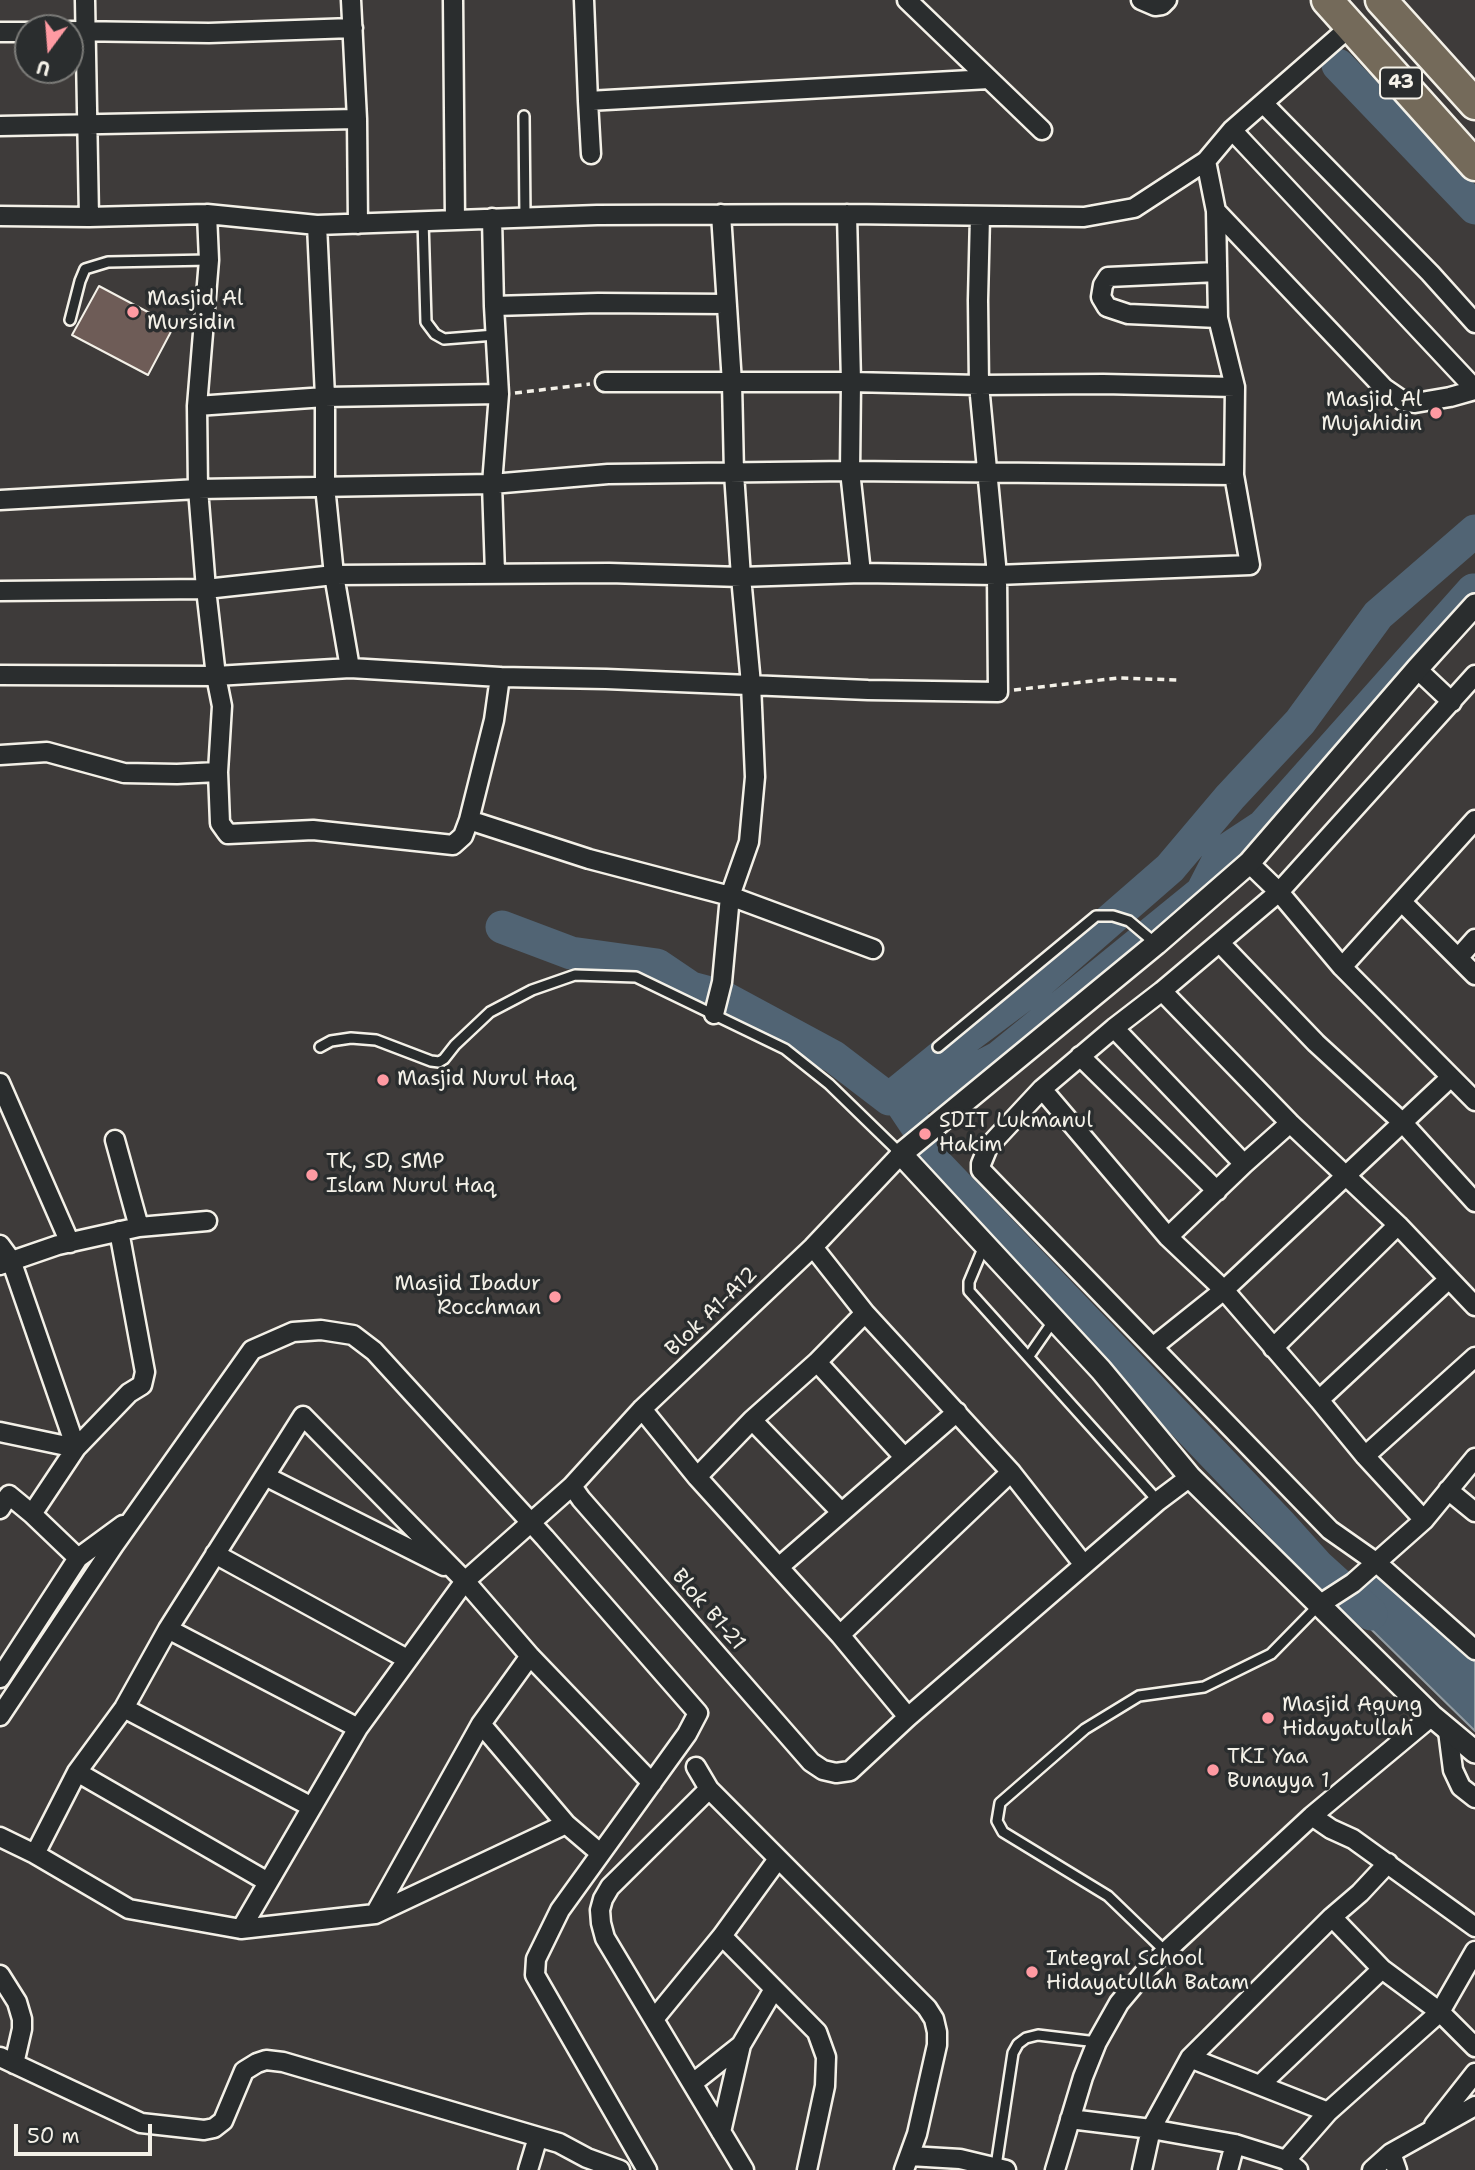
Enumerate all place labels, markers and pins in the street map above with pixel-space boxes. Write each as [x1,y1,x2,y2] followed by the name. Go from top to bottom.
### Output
[147,287,243,337] place label: Masjid Al Mursidin
[125,304,141,320] marker: Masjid Al Mursidin
[1321,388,1422,438] place label: Masjid Al Mujahidin
[1428,405,1444,421] marker: Masjid Al Mujahidin
[397,1067,575,1093] place label: Masjid Nurul Haq
[375,1072,391,1088] marker: Masjid Nurul Haq
[939,1109,1093,1159] place label: SDIT Lukmanul Hakim
[917,1126,933,1142] marker: SDIT Lukmanul Hakim
[326,1150,495,1200] place label: TK, SD, SMP Islam Nurul Haq
[304,1167,320,1183] marker: TK, SD, SMP Islam Nurul Haq
[395,1272,541,1322] place label: Masjid Ibadur Rocchman
[547,1289,563,1305] marker: Masjid Ibadur Rocchman
[1282,1693,1422,1743] place label: Masjid Agung Hidayatullah
[1260,1710,1276,1726] marker: Masjid Agung Hidayatullah
[1227,1745,1330,1795] place label: TKI Yaa Bunayya 1
[1205,1762,1221,1778] marker: TKI Yaa Bunayya 1
[1046,1947,1249,1997] place label: Integral School Hidayatullah Batam
[1024,1964,1040,1980] marker: Integral School Hidayatullah Batam

